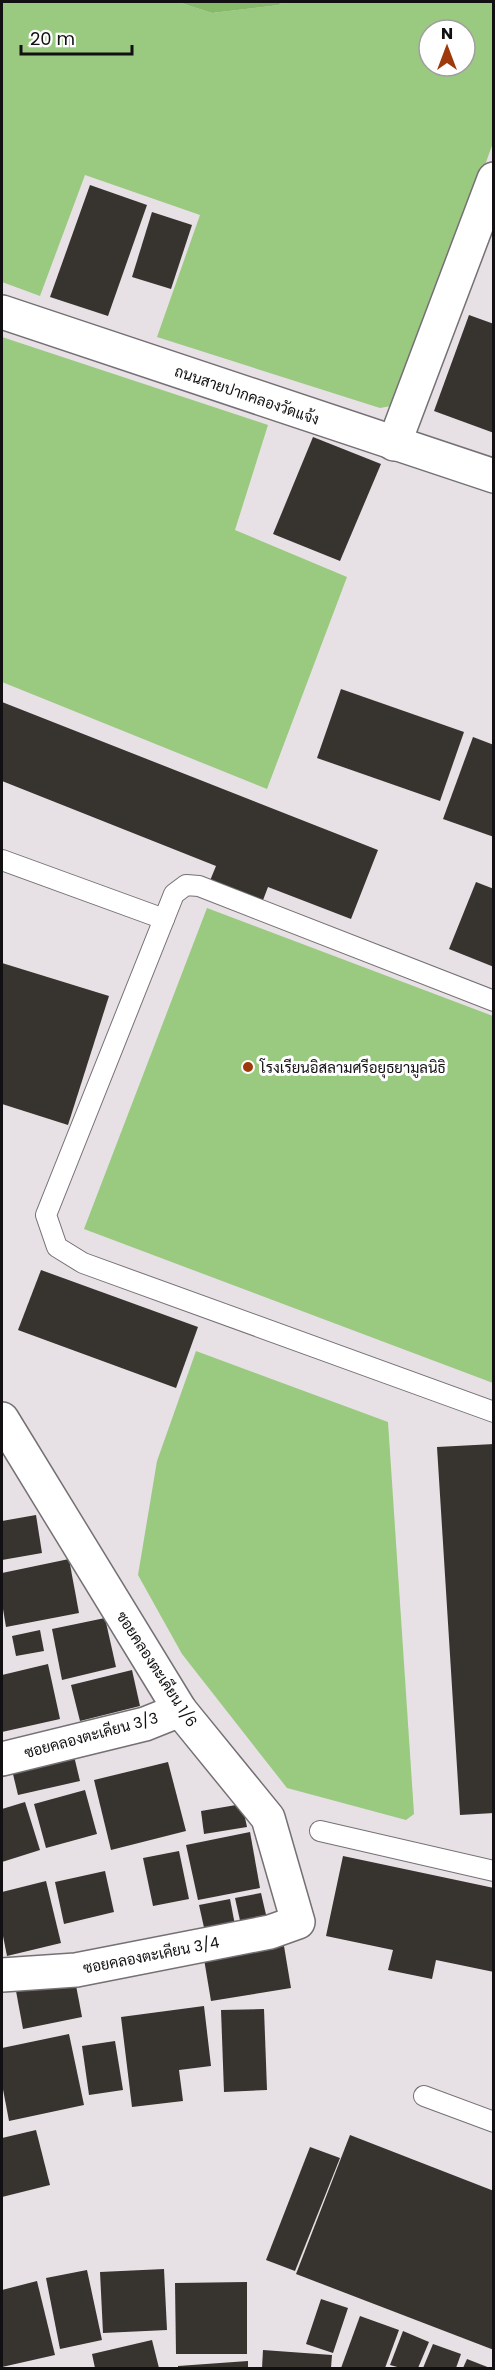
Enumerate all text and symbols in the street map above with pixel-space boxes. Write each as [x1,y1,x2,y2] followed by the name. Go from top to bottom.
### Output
[21,18,132,56] scale bar
[417,18,477,78] north arrow
[441,22,453,45] text: N
[30,26,75,51] text: 20 m
[172,360,322,430] street label: ถนนสายปากคลองวัดแจ้ง
[259,1057,446,1079] place label: โรงเรียนอิสลามศรีอยุธยามูลนิธิ
[241,1060,255,1074] marker: โรงเรียนอิสลามศรีอยุธยามูลนิธิ
[112,1607,202,1731] street label: ซอยคลองตะเคียน 1/6
[22,1707,160,1763] street label: ซอยคลองตะเคียน 3/3
[81,1931,221,1979] street label: ซอยคลองตะเคียน 3/4

